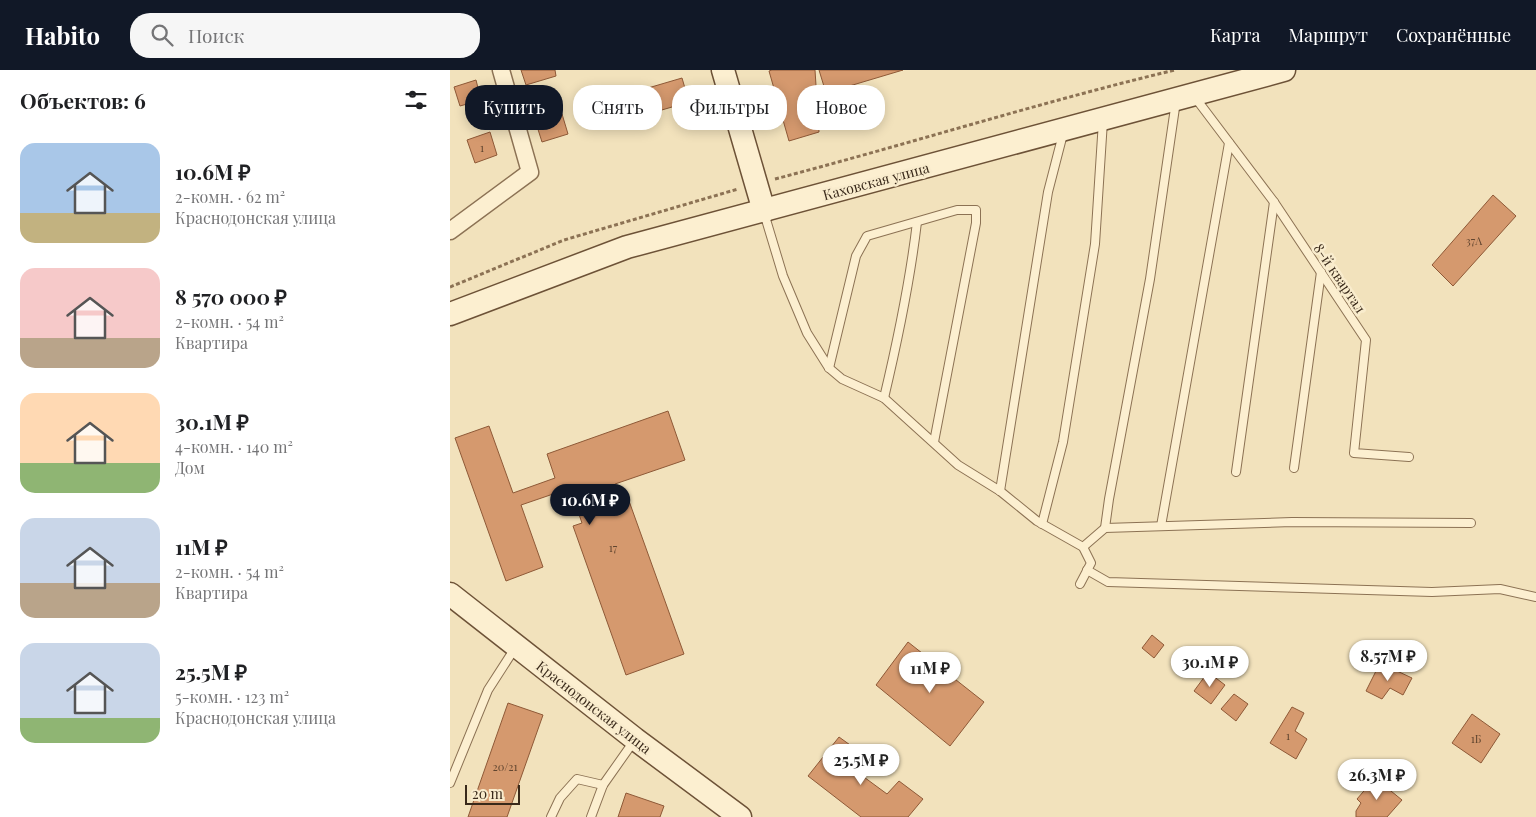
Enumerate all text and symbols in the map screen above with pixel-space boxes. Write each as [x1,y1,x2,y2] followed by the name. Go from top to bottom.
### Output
[130,13,480,58] search box
[25,19,100,51] text: Habito
[148,21,176,49] icon: search
[188,22,244,48] text: Поиск
[1210,23,1260,47] text: Карта
[1288,23,1368,47] text: Маршрут
[1396,23,1511,47] text: Сохранённые
[465,85,563,130] chip: Купить
[573,85,662,130] chip: Снять
[672,85,787,130] chip: Фильтры
[797,85,885,130] chip: Новое
[20,86,146,114] text: Объектов: 6
[402,86,430,114] icon: filters
[480,140,484,155] house number: 1
[175,157,251,185] text: 10.6M ₽
[821,158,931,204] street label: Каховская улица
[60,163,120,223] icon: home
[175,186,285,207] text: 2-комн. · 62 m²
[175,207,336,228] text: Краснодонская улица
[1466,233,1482,248] house number: 37А
[1310,240,1370,317] street label: 8-й квартал
[175,282,287,310] text: 8 570 000 ₽
[60,288,120,348] icon: home
[175,311,284,332] text: 2-комн. · 54 m²
[175,332,248,353] text: Квартира
[175,407,249,435] text: 30.1M ₽
[60,413,120,473] icon: home
[175,436,293,457] text: 4-комн. · 140 m²
[175,457,205,478] text: Дом
[544,484,636,526] pin: 10.6M ₽
[561,489,619,510] text: 10.6M ₽
[175,532,228,560] text: 11M ₽
[60,538,120,598] icon: home
[609,540,618,555] house number: 17
[175,561,284,582] text: 2-комн. · 54 m²
[175,582,248,603] text: Квартира
[1342,640,1434,682] pin: 8.57M ₽
[1360,645,1416,666] text: 8.57M ₽
[1164,646,1256,688] pin: 30.1M ₽
[1182,651,1238,672] text: 30.1M ₽
[895,652,965,694] pin: 11M ₽
[533,656,655,758] street label: Краснодонская улица
[175,657,247,685] text: 25.5M ₽
[910,657,950,678] text: 11M ₽
[60,663,120,723] icon: home
[175,686,289,707] text: 5-комн. · 123 m²
[175,707,336,728] text: Краснодонская улица
[1286,728,1290,743] house number: 1
[1471,731,1482,746] house number: 1Б
[815,744,907,786] pin: 25.5M ₽
[833,749,889,770] text: 25.5M ₽
[1331,758,1423,801] pin: 26.3M ₽
[492,759,518,774] house number: 20/21
[1349,764,1405,785] text: 26.3M ₽
[465,782,520,805] scale bar
[472,784,503,803] text: 20 m

